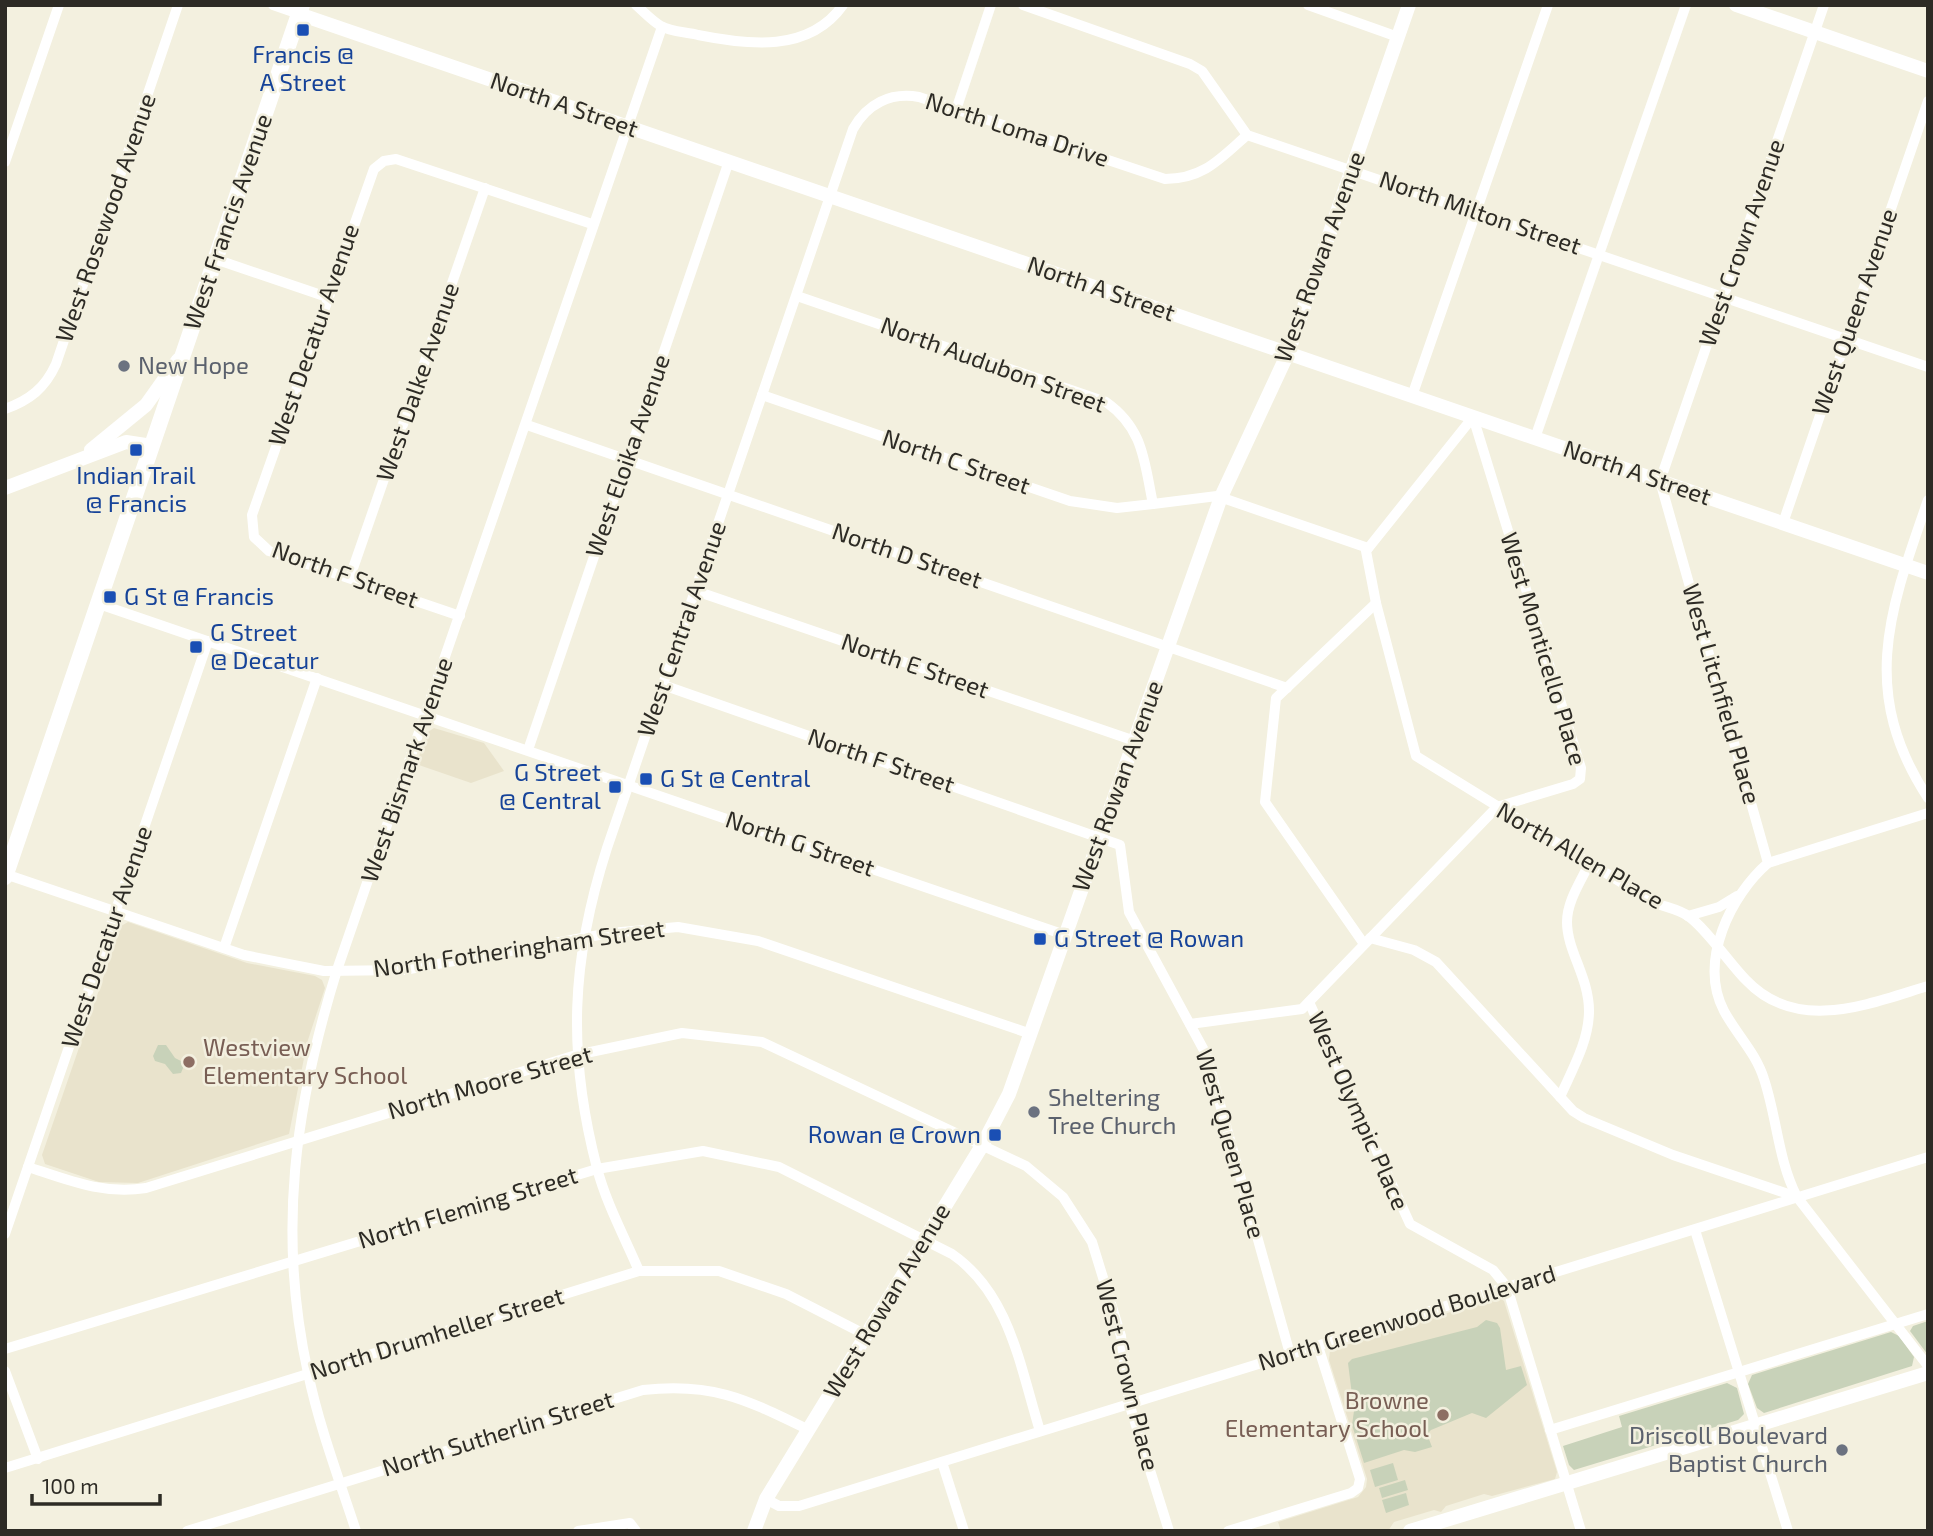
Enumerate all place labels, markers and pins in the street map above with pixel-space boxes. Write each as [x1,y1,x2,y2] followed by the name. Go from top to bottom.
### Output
[295,22,311,38] marker: Francis @ A Street
[252,39,354,96] place label: Francis @ A Street
[138,350,249,379] place label: New Hope
[116,358,132,374] marker: New Hope
[128,442,144,458] marker: Indian Trail @ Francis
[76,460,196,517] place label: Indian Trail @ Francis
[124,581,274,610] place label: G St @ Francis
[102,589,118,605] marker: G St @ Francis
[210,617,319,674] place label: G Street @ Decatur
[188,639,204,655] marker: G Street @ Decatur
[499,757,601,814] place label: G Street @ Central
[660,763,810,792] place label: G St @ Central
[638,771,654,787] marker: G St @ Central
[607,779,623,795] marker: G Street @ Central
[1054,923,1244,952] place label: G Street @ Rowan
[1032,931,1048,947] marker: G Street @ Rowan
[203,1032,407,1089] place label: Westview Elementary School
[181,1054,197,1070] marker: Westview Elementary School
[1048,1082,1176,1139] place label: Sheltering Tree Church
[1026,1104,1042,1120] marker: Sheltering Tree Church
[808,1119,981,1148] place label: Rowan @ Crown
[987,1127,1003,1143] marker: Rowan @ Crown
[1225,1385,1429,1442] place label: Browne Elementary School
[1435,1407,1451,1423] marker: Browne Elementary School
[1629,1420,1828,1477] place label: Driscoll Boulevard Baptist Church
[1834,1442,1850,1458] marker: Driscoll Boulevard Baptist Church

